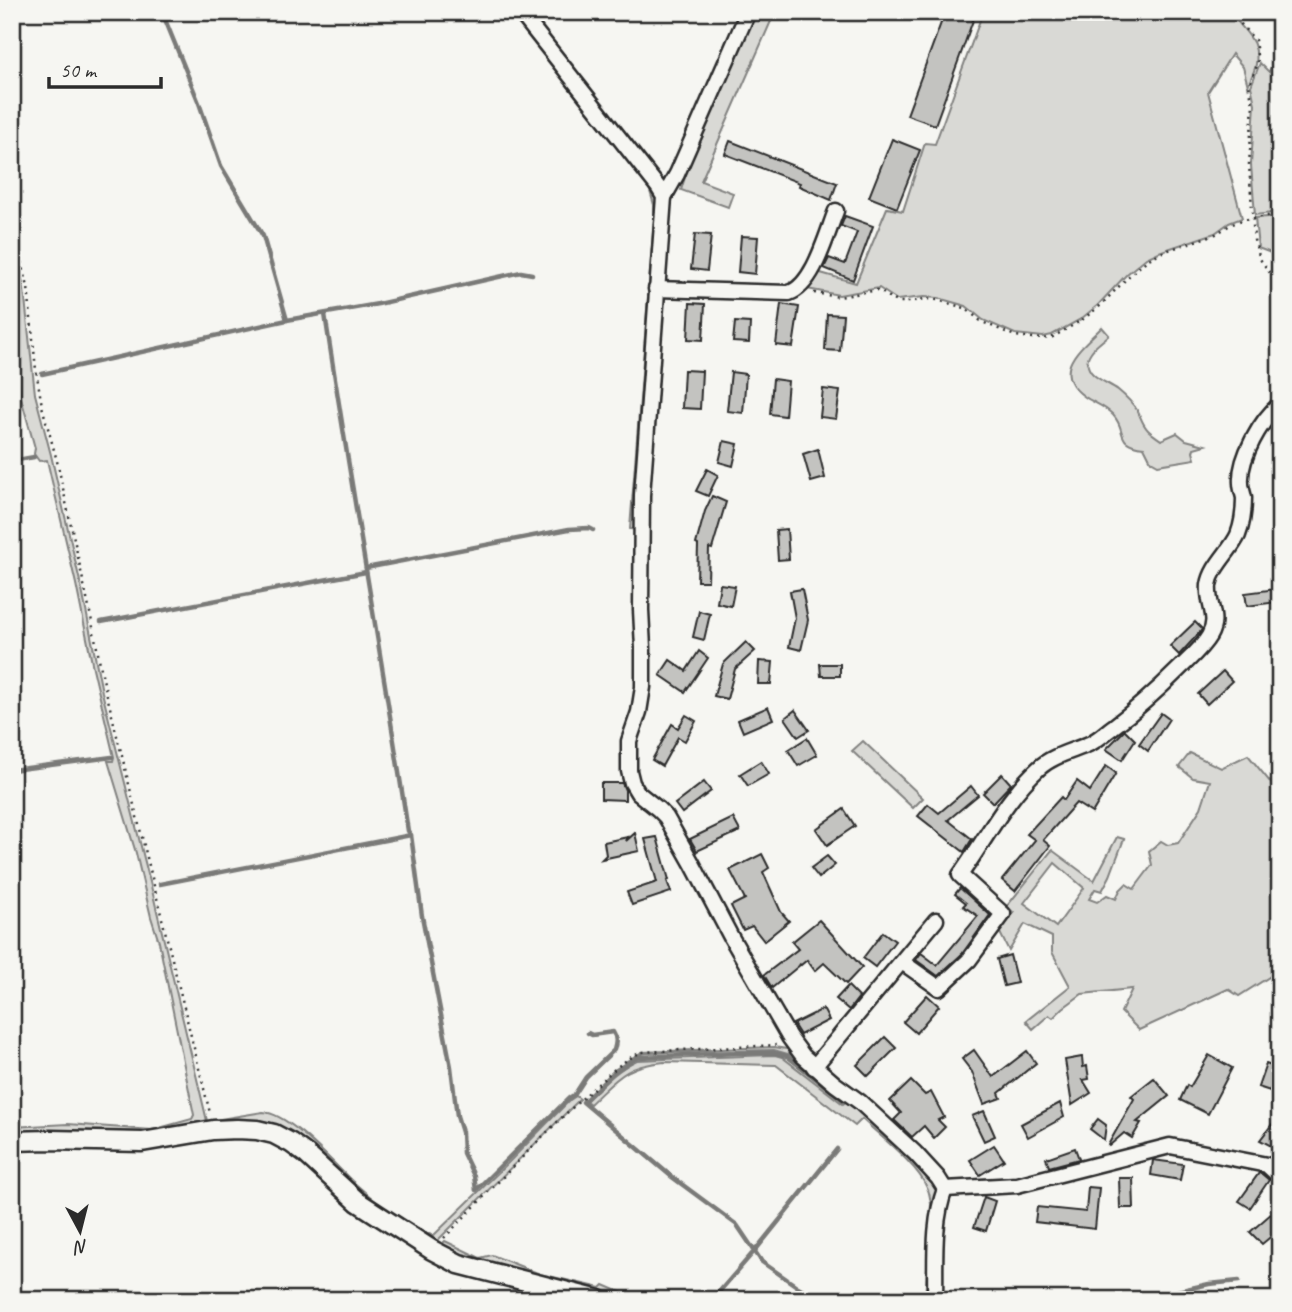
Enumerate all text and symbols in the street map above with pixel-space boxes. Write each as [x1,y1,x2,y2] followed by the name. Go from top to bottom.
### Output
[49,46,161,90] scale bar
[60,57,98,83] text: 50 m
[46,1196,116,1266] north arrow
[71,1234,89,1260] text: N

